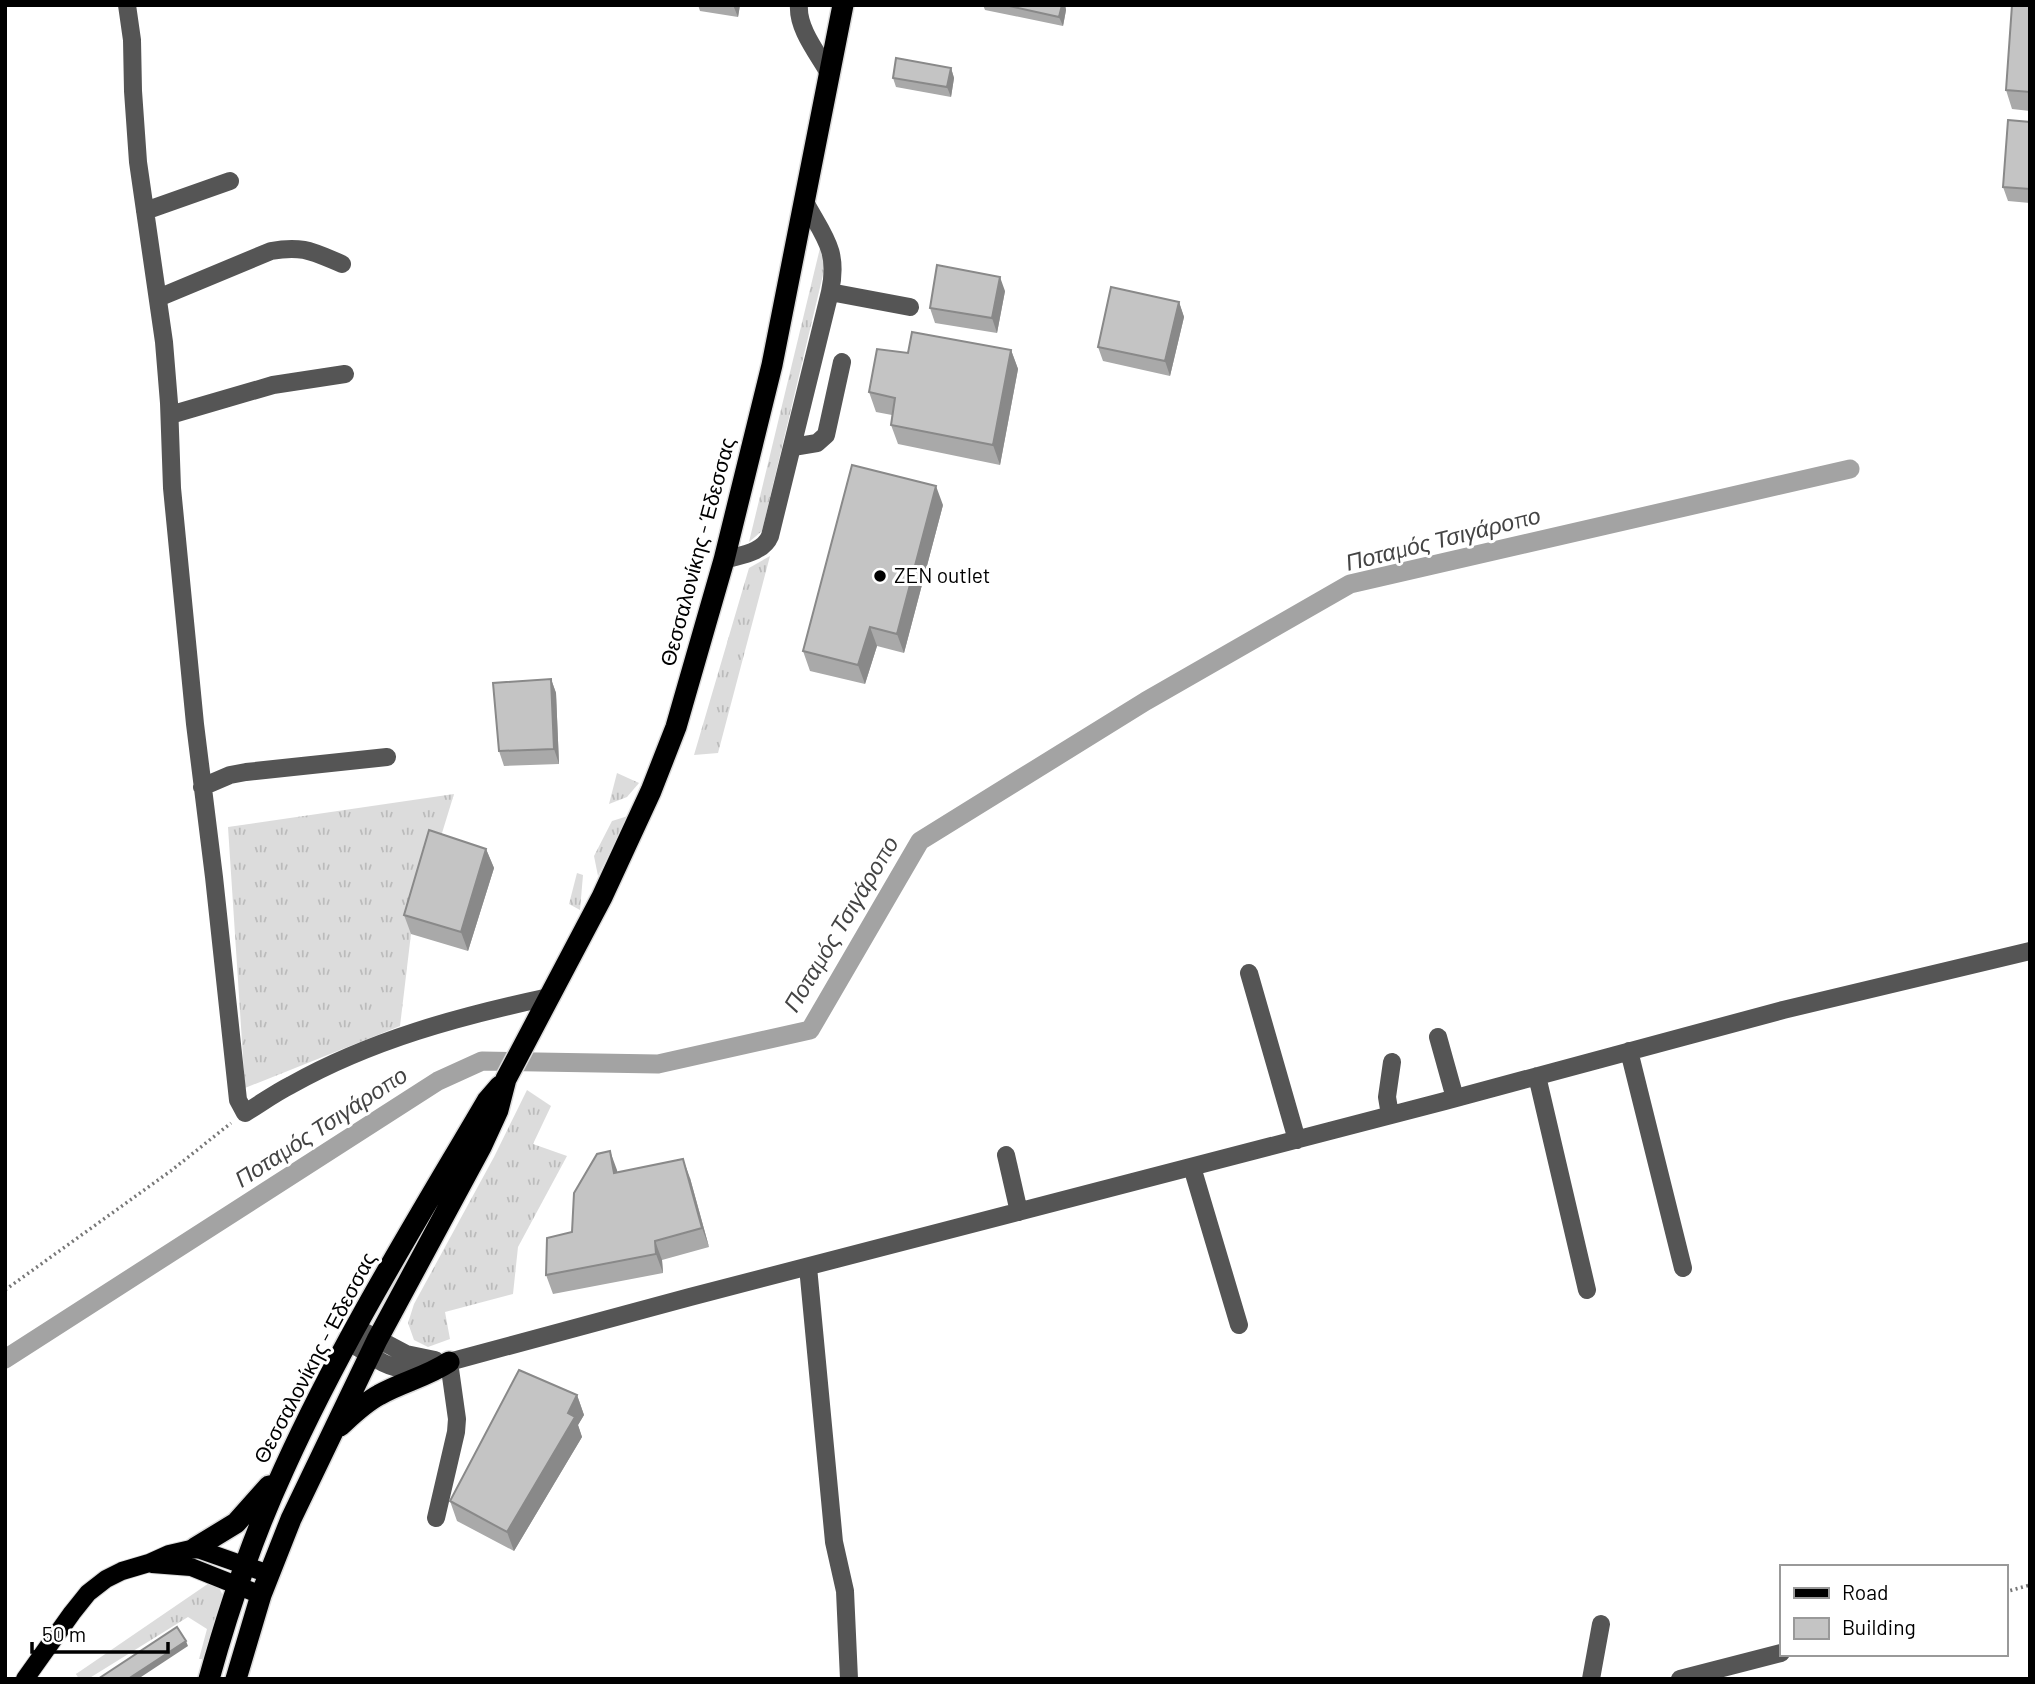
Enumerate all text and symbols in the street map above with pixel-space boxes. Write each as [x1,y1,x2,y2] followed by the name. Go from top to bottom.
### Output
[654,435,739,669] street label: Θεσσαλονίκης - Έδεσσας
[1342,500,1543,576] water label: Ποταμός Τσιγάροπο
[894,562,991,587] place label: ZEN outlet
[872,568,888,584] marker: ZEN outlet
[777,830,904,1016] water label: Ποταμός Τσιγάροπο
[229,1060,412,1192] water label: Ποταμός Τσιγάροπο
[247,1247,380,1467] street label: Θεσσαλονίκης - Έδεσσας
[1780,1565,2007,1656] legend
[1842,1579,1888,1604] text: Road
[32,1610,168,1654] scale bar
[1842,1614,1916,1639] text: Building
[42,1621,86,1646] text: 50 m

